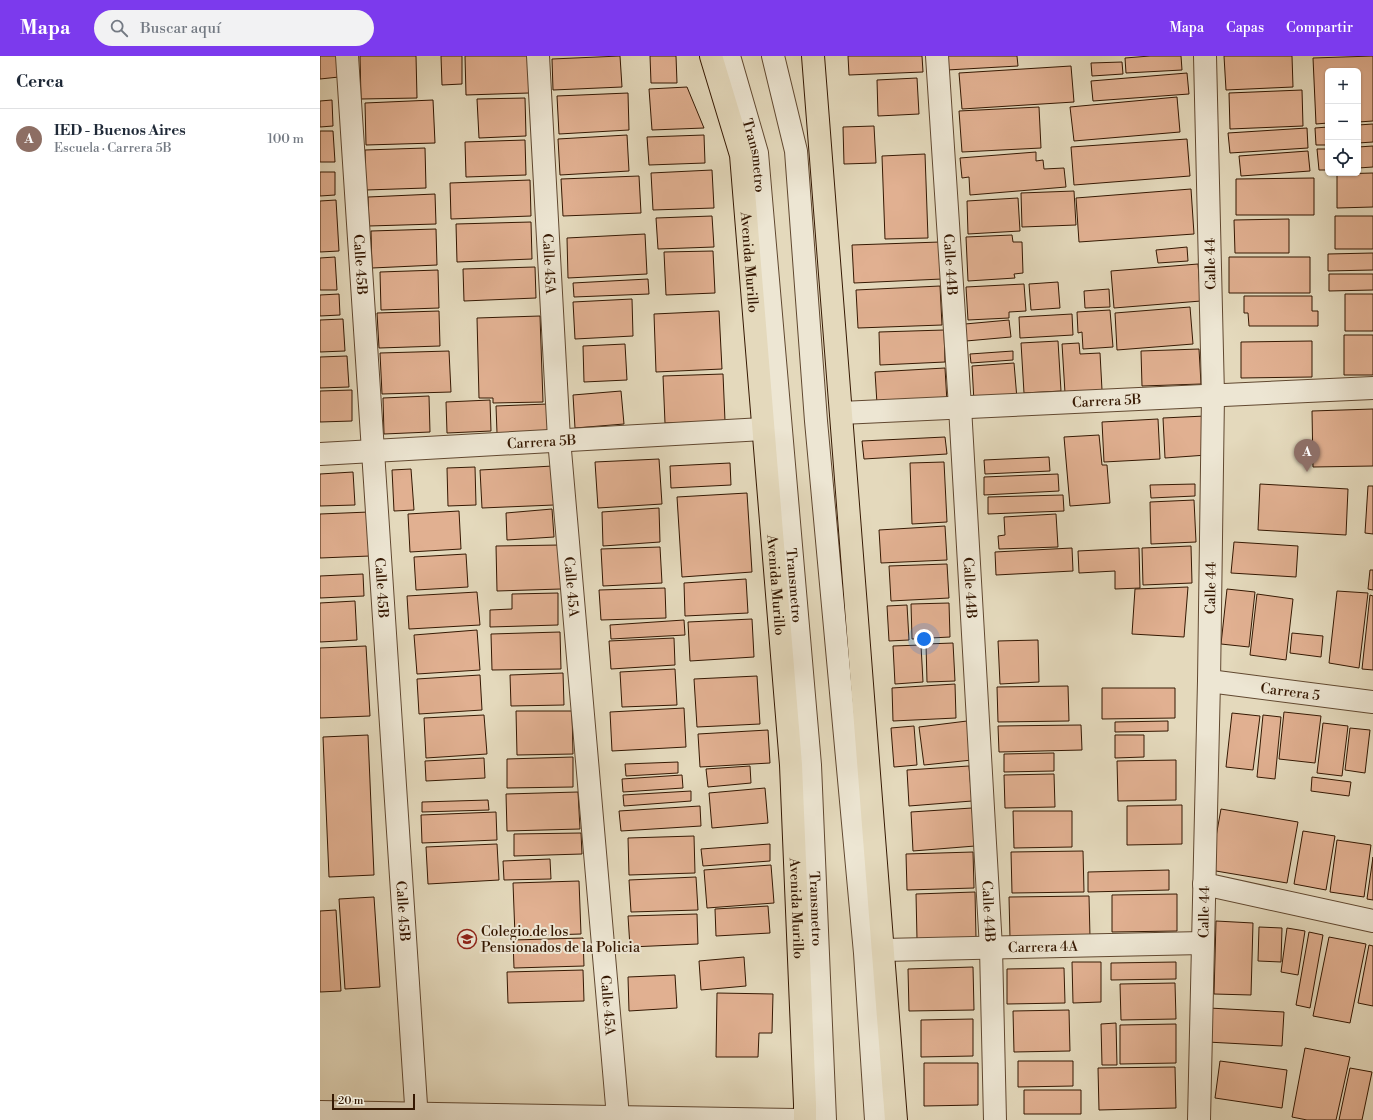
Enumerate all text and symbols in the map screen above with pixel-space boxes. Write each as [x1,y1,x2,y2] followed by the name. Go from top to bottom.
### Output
[94,10,374,46] search box
[20,16,70,40] text: Mapa
[108,17,130,39] icon: search
[140,19,221,38] text: Buscar aquí
[1169,19,1204,37] text: Mapa
[1226,19,1264,37] text: Capas
[1286,19,1353,37] text: Compartir
[1325,68,1361,176] map controls
[1325,68,1361,104] button: +
[16,71,64,93] text: Cerca
[1325,104,1361,140] button: −
[738,117,768,193] street label: Transmetro
[54,121,186,140] text: IED - Buenos Aires
[24,131,34,147] text: A
[268,131,304,147] text: 100 m
[54,140,172,156] text: Escuela · Carrera 5B
[1325,140,1361,176] button: locate
[736,210,762,314] street label: Avenida Murillo
[538,233,559,295] street label: Calle 45A
[939,233,961,296] street label: Calle 44B
[349,234,371,296] street label: Calle 45B
[1202,238,1220,290] street label: Calle 44
[1072,391,1142,412] street label: Carrera 5B
[506,432,577,453] street label: Carrera 5B
[1294,439,1320,472] pin: A
[762,533,788,636] street label: Avenida Murillo
[781,547,806,624] street label: Transmetro
[559,556,583,618] street label: Calle 45A
[370,557,392,619] street label: Calle 45B
[959,557,980,619] street label: Calle 44B
[1202,562,1221,614] street label: Calle 44
[914,629,934,649] your location
[1259,680,1321,705] street label: Carrera 5
[785,856,807,959] street label: Avenida Murillo
[804,871,826,947] street label: Transmetro
[391,880,413,942] street label: Calle 45B
[977,880,999,943] street label: Calle 44B
[1195,886,1214,938] street label: Calle 44
[481,923,641,957] place label: Colegio de los Pensionados de la Policia
[456,928,478,950] school or university icon: Colegio de los Pensionados de la Policia
[1008,938,1079,957] street label: Carrera 4A
[596,974,619,1037] street label: Calle 45A
[332,1092,415,1111] scale bar
[338,1094,363,1108] text: 20 m

